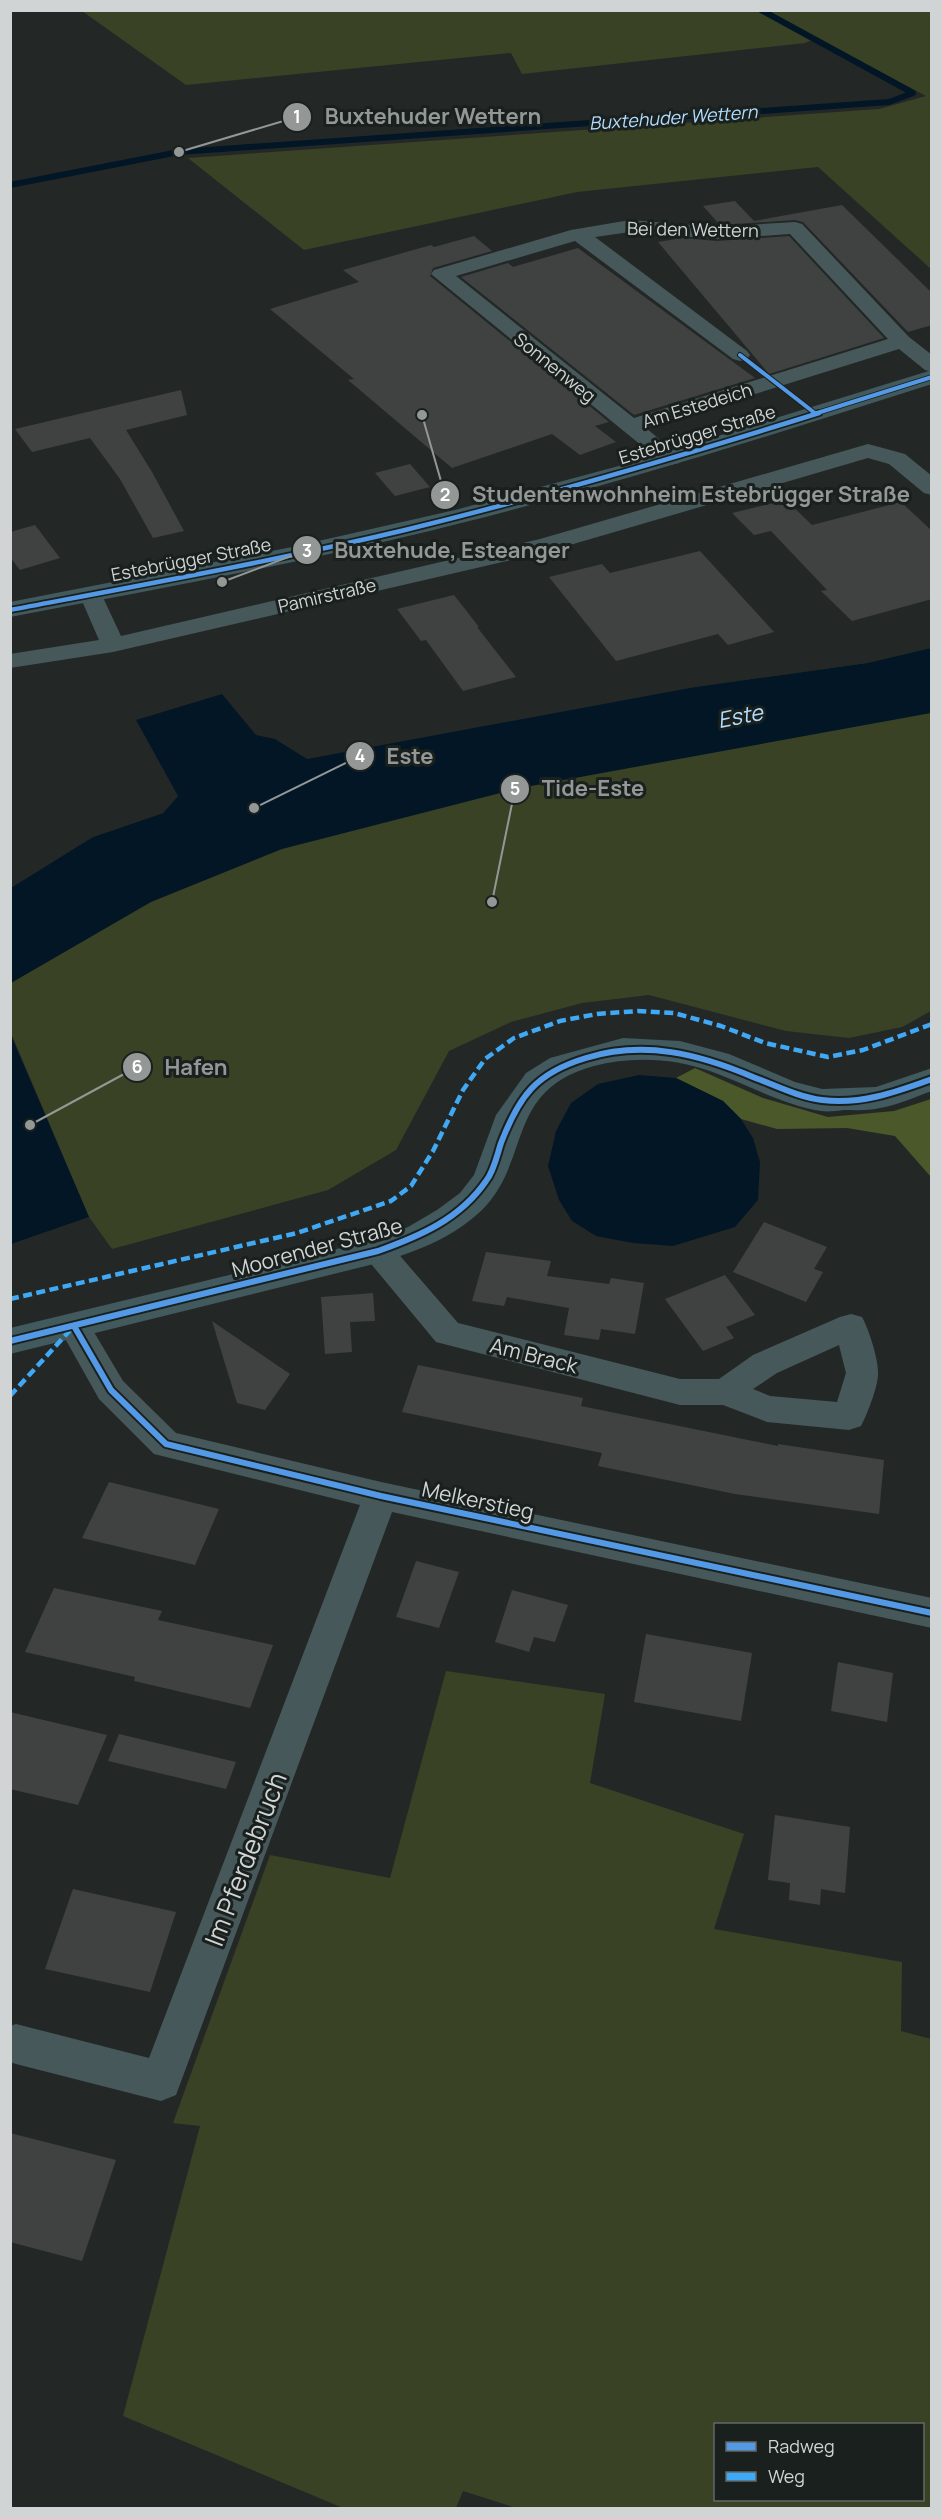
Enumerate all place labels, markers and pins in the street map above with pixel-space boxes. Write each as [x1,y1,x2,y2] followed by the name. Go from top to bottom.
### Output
[282,97,553,137] callout: Buxtehuder Wettern
[430,475,922,515] callout: Studentenwohnheim Estebrügger Straße
[292,530,582,570] callout: Buxtehude, Esteanger
[345,736,446,776] callout: Este
[500,769,656,809] callout: Tide-Este
[122,1047,240,1087] callout: Hafen

